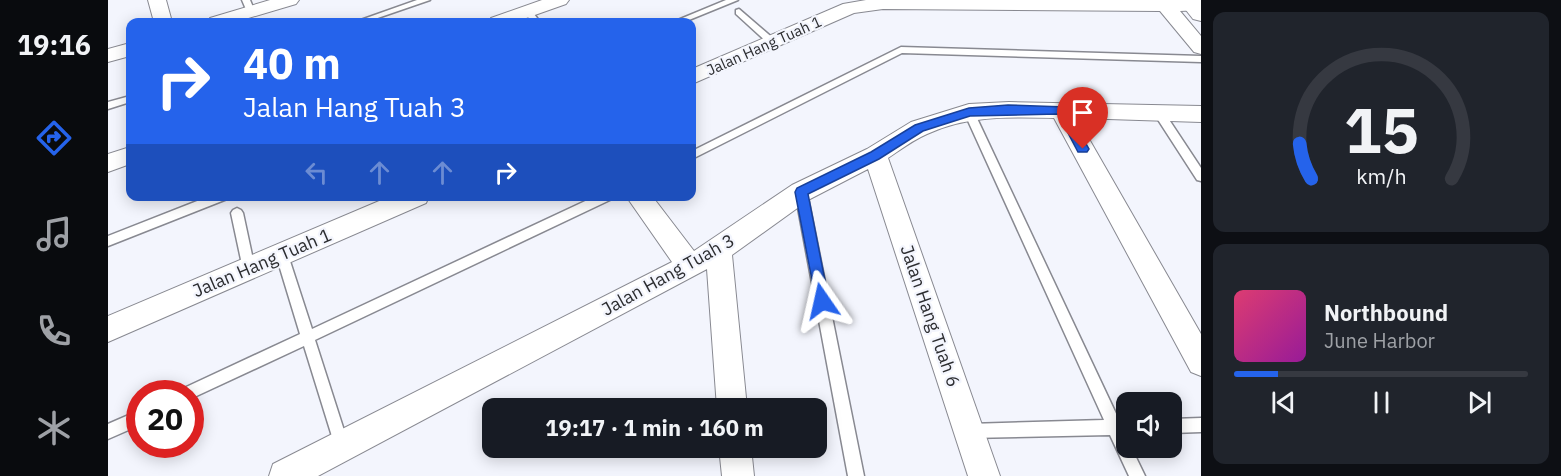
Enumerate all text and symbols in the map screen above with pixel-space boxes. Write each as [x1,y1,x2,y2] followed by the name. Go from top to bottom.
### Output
[703,12,824,79] street label: Jalan Hang Tuah 1
[17,27,91,62] text: 19:16
[243,36,341,91] text: 40 m
[144,42,222,120] icon: right
[1057,87,1108,149] pin
[243,89,466,124] text: Jalan Hang Tuah 3
[1344,89,1418,170] text: 15
[1066,96,1099,129] icon: arrive
[33,117,75,159] icon: directions
[300,156,333,189] icon: left
[363,156,396,189] icon: ahead
[426,156,459,189] icon: ahead
[489,156,522,189] icon: right
[1356,162,1406,190] text: km/h
[33,213,75,255] icon: music
[189,223,335,302] street label: Jalan Hang Tuah 1
[597,228,738,321] street label: Jalan Hang Tuah 3
[895,242,966,390] street label: Jalan Hang Tuah 6
[790,269,854,333] position arrow
[1324,298,1448,327] text: Northbound
[33,310,75,352] icon: phone
[1324,327,1435,354] text: June Harbor
[126,380,204,458] speed limit sign: 20
[1267,386,1300,419] icon: previous
[1365,386,1398,419] icon: pause
[1463,386,1496,419] icon: next
[1116,392,1182,458] map controls
[1116,392,1182,458] button: sound
[33,407,75,449] icon: climate
[545,413,764,442] text: 19:17 · 1 min · 160 m

